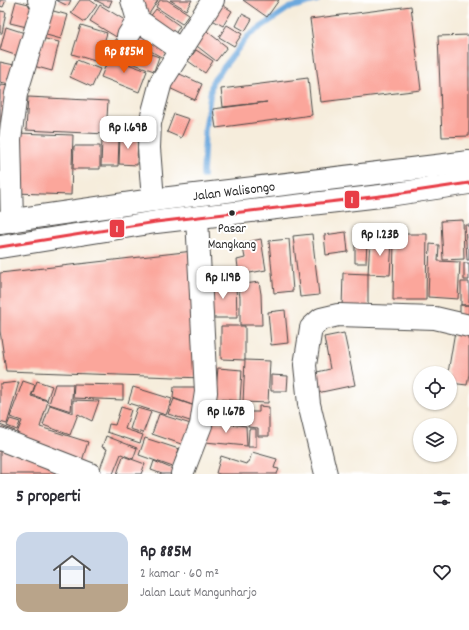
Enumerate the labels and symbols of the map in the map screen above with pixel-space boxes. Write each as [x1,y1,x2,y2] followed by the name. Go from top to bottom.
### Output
[87,40,161,74] pin: Rp 885M
[87,116,169,150] pin: Rp 1.69B
[192,177,276,207] street label: Jalan Walisongo
[344,190,360,209] line badge: 1
[351,193,353,209] text: 1
[227,208,237,218] marker: Pasar Mangkang
[109,219,125,238] line badge: 1
[208,220,257,255] place label: Pasar Mangkang
[116,222,118,238] text: 1
[339,223,421,257] pin: Rp 1.23B
[182,266,264,300] pin: Rp 1.19B
[185,400,267,434] pin: Rp 1.67B

